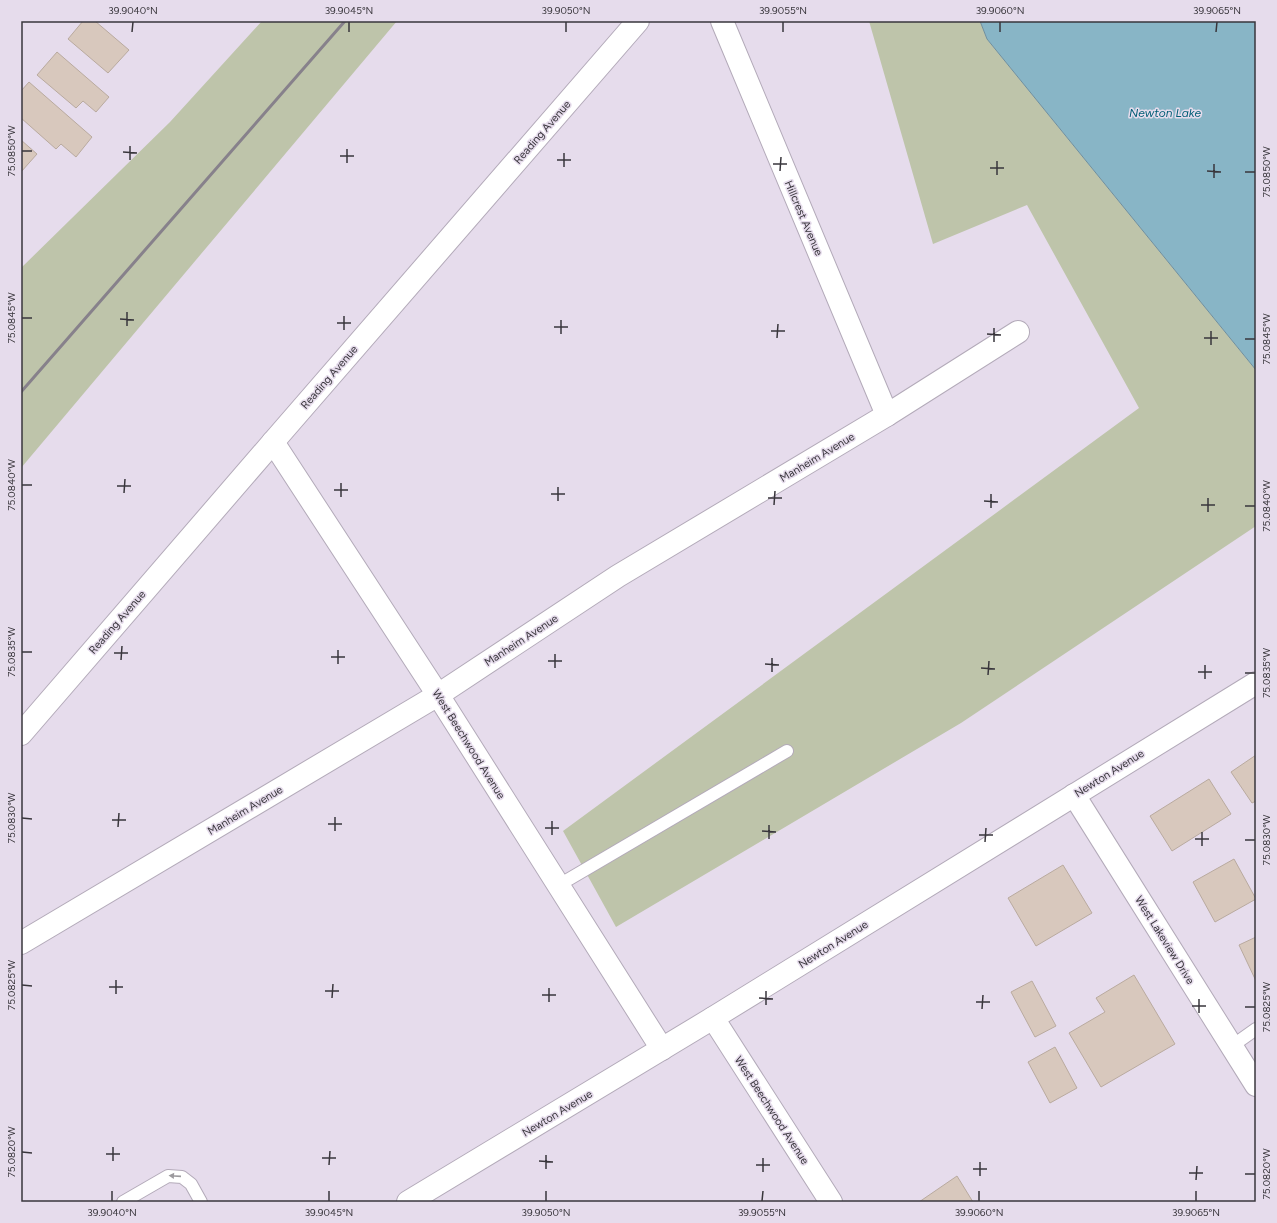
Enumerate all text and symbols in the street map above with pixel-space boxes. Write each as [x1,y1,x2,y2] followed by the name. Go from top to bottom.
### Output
[108,4,158,17] text: 39.9040°N
[325,4,373,17] text: 39.9045°N
[542,4,590,17] text: 39.9050°N
[759,4,807,17] text: 39.9055°N
[976,4,1024,17] text: 39.9060°N
[1193,4,1241,17] text: 39.9065°N
[511,98,574,167] street label: Reading Avenue
[1129,106,1201,120] water label: Newton Lake
[5,125,18,177] text: 75.0850°W
[1260,146,1273,198] text: 75.0850°W
[782,179,825,258] street label: Hillcrest Avenue
[5,292,18,344] text: 75.0845°W
[1260,313,1273,365] text: 75.0845°W
[298,343,361,412] street label: Reading Avenue
[777,430,857,485] street label: Manheim Avenue
[5,459,18,511] text: 75.0840°W
[1260,480,1273,532] text: 75.0840°W
[86,588,149,657] street label: Reading Avenue
[482,612,560,669] street label: Manheim Avenue
[5,626,18,677] text: 75.0835°W
[1260,647,1273,698] text: 75.0835°W
[430,687,508,801] street label: West Beechwood Avenue
[1072,747,1146,800] street label: Newton Avenue
[205,783,285,838] street label: Manheim Avenue
[5,792,18,843] text: 75.0830°W
[1260,814,1273,865] text: 75.0830°W
[1132,894,1197,987] street label: West Lakeview Drive
[796,918,870,971] street label: Newton Avenue
[5,959,18,1010] text: 75.0825°W
[1260,981,1273,1032] text: 75.0825°W
[732,1054,811,1167] street label: West Beechwood Avenue
[520,1087,595,1139] street label: Newton Avenue
[5,1126,18,1178] text: 75.0820°W
[1260,1148,1273,1200] text: 75.0820°W
[169,1173,181,1180] one-way arrow
[87,1206,137,1219] text: 39.9040°N
[305,1206,353,1219] text: 39.9045°N
[522,1206,570,1219] text: 39.9050°N
[738,1206,786,1219] text: 39.9055°N
[955,1206,1003,1219] text: 39.9060°N
[1172,1206,1220,1219] text: 39.9065°N

